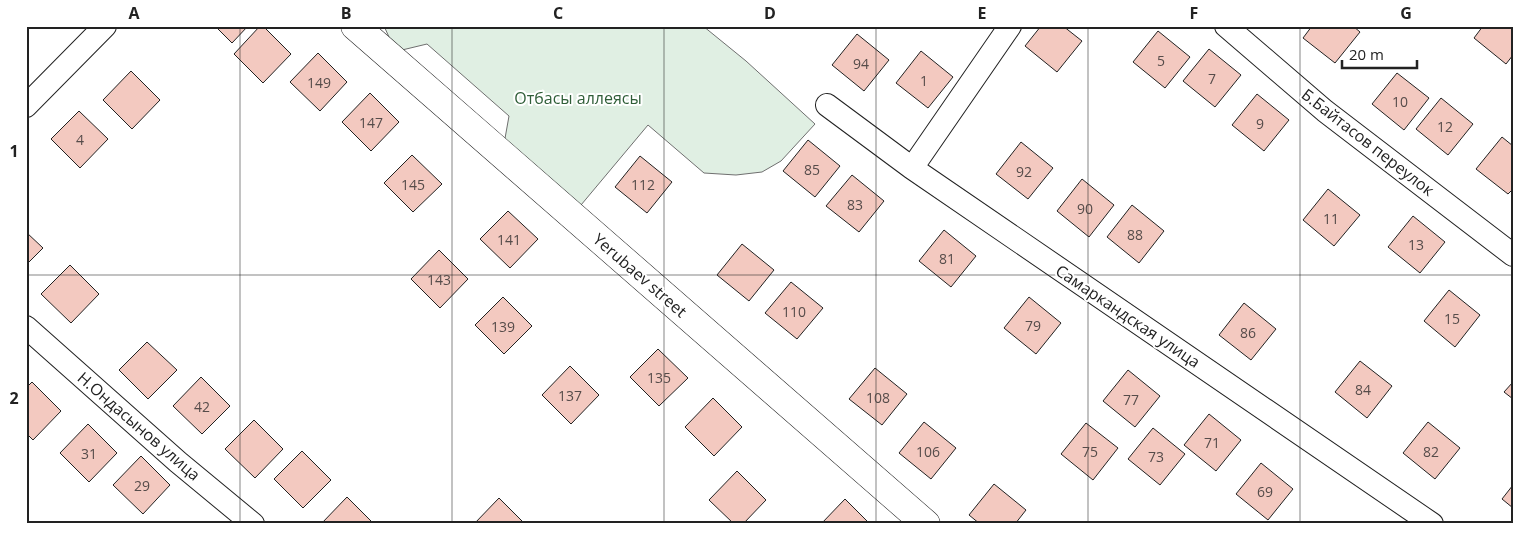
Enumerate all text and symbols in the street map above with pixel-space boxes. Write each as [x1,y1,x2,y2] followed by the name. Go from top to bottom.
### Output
[128,2,140,24] text: A
[341,2,351,24] text: B
[553,2,563,24] text: C
[764,2,776,24] text: D
[978,2,987,24] text: E
[1190,2,1198,24] text: F
[1400,2,1412,24] text: G
[1342,38,1416,70] scale bar
[1349,44,1384,64] text: 20 m
[1157,51,1165,70] house number: 5
[853,54,869,73] house number: 94
[1208,69,1216,88] house number: 7
[920,71,928,90] house number: 1
[307,73,331,92] house number: 149
[1297,83,1439,201] street label: Б.Байтасов переулок
[514,87,642,109] park label: Отбасы аллеясы
[1392,92,1408,111] house number: 10
[359,113,383,132] house number: 147
[1256,114,1264,133] house number: 9
[1437,117,1453,136] house number: 12
[76,130,84,149] house number: 4
[9,140,19,162] text: 1
[804,160,820,179] house number: 85
[1016,162,1032,181] house number: 92
[401,175,425,194] house number: 145
[631,175,655,194] house number: 112
[847,195,863,214] house number: 83
[1077,199,1093,218] house number: 90
[1323,209,1339,228] house number: 11
[1127,225,1143,244] house number: 88
[588,228,692,322] street label: Yerubaev street
[497,230,521,249] house number: 141
[1408,235,1424,254] house number: 13
[939,249,955,268] house number: 81
[1051,259,1205,373] street label: Самаркандская улица
[427,270,451,289] house number: 143
[782,302,806,321] house number: 110
[1444,309,1460,328] house number: 15
[1025,316,1041,335] house number: 79
[491,317,515,336] house number: 139
[1240,323,1256,342] house number: 86
[73,367,205,485] street label: Н.Ондасынов улица
[647,368,671,387] house number: 135
[1355,380,1371,399] house number: 84
[558,386,582,405] house number: 137
[9,387,19,409] text: 2
[866,388,890,407] house number: 108
[1123,390,1139,409] house number: 77
[194,397,210,416] house number: 42
[1204,433,1220,452] house number: 71
[916,442,940,461] house number: 106
[1082,442,1098,461] house number: 75
[1423,442,1439,461] house number: 82
[81,444,97,463] house number: 31
[1148,447,1164,466] house number: 73
[134,476,150,495] house number: 29
[1257,482,1273,501] house number: 69

